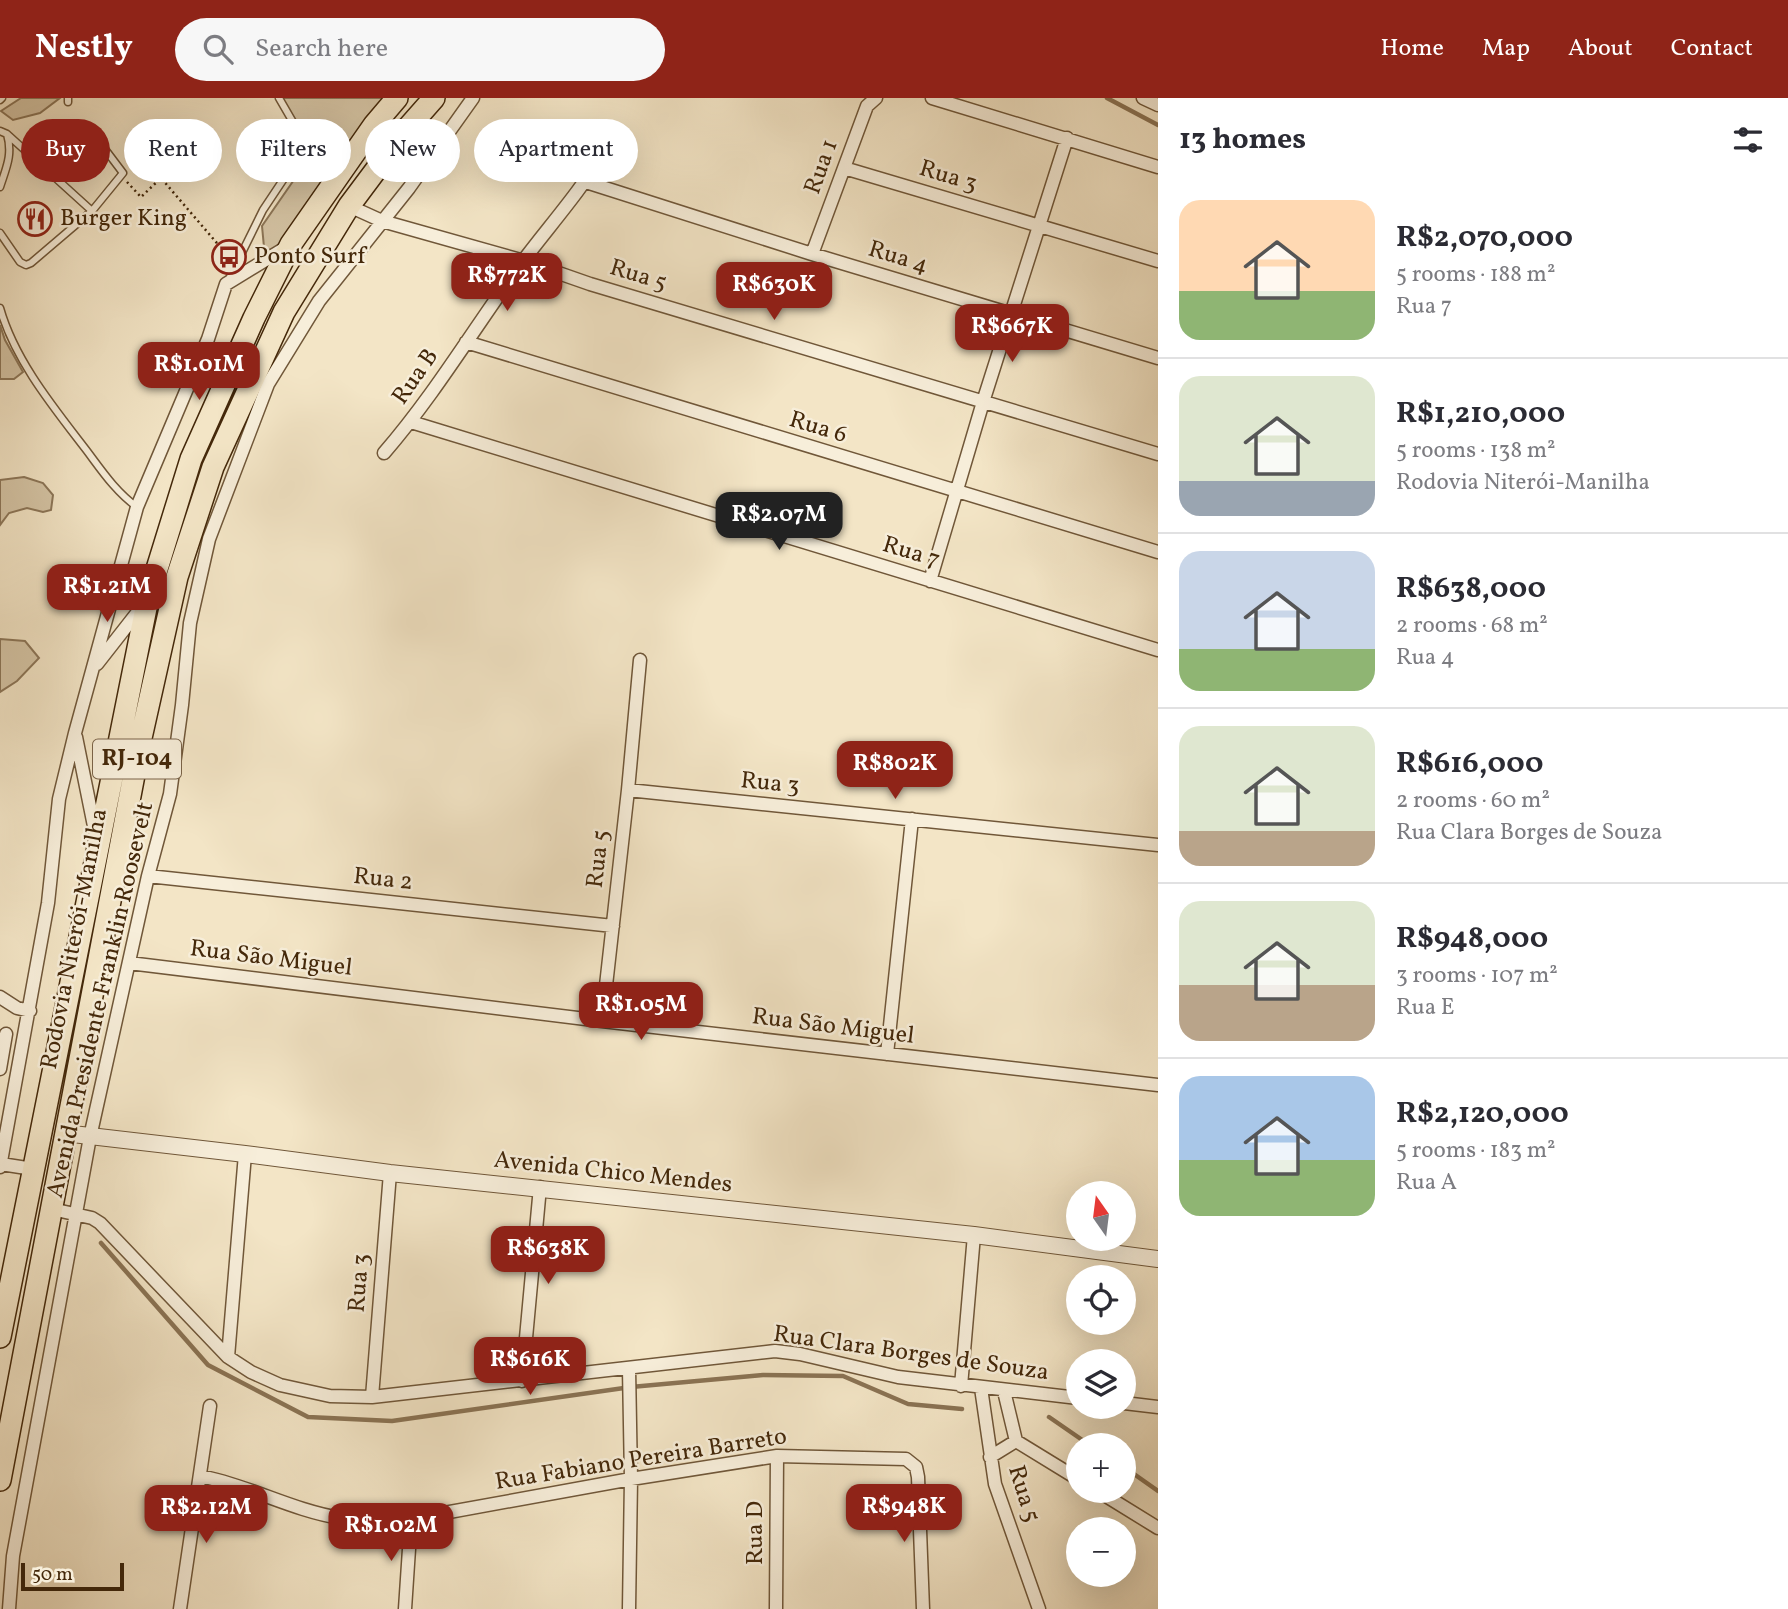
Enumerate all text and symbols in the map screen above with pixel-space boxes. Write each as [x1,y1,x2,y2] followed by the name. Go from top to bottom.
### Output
[175,18,665,81] search box
[35,26,133,72] text: Nestly
[199,30,237,68] icon: search
[255,31,388,67] text: Search here
[1380,32,1444,66] text: Home
[1482,32,1530,66] text: Map
[1568,32,1633,66] text: About
[1671,32,1753,66] text: Contact
[21,119,110,182] chip: Buy
[124,119,222,182] chip: Rent
[236,119,351,182] chip: Filters
[365,119,460,182] chip: New
[474,119,638,182] chip: Apartment
[1179,119,1306,161] text: 13 homes
[1729,121,1767,159] icon: filters
[796,135,848,199] street label: Rua 1
[915,152,981,202] street label: Rua 3
[16,200,54,238] restaurant icon: Burger King
[60,202,187,236] place label: Burger King
[1396,217,1573,259] text: R$2,070,000
[1235,228,1319,312] icon: home
[864,233,932,283] street label: Rua 4
[210,238,248,276] bus stop icon: Ponto Surf
[254,240,368,274] place label: Ponto Surf
[605,251,671,301] street label: Rua 5
[450,254,564,313] pin: R$772K
[1396,259,1555,291] text: 5 rooms · 188 m²
[467,260,547,292] text: R$772K
[717,262,831,322] pin: R$630K
[732,269,816,301] text: R$630K
[1396,291,1452,323] text: Rua 7
[955,304,1069,364] pin: R$667K
[971,311,1053,343] text: R$667K
[134,342,264,402] pin: R$1.01M
[384,342,448,412] street label: Rua B
[154,349,244,381] text: R$1.01M
[1396,393,1565,435] text: R$1,210,000
[785,403,851,453] street label: Rua 6
[1235,404,1319,488] icon: home
[1396,435,1556,467] text: 5 rooms · 138 m²
[1396,467,1650,499] text: Rodovia Niterói-Manilha
[714,492,844,552] pin: R$2.07M
[732,499,826,531] text: R$2.07M
[878,528,944,578] street label: Rua 7
[42,564,172,624] pin: R$1.21M
[1396,568,1546,610] text: R$638,000
[63,571,151,603] text: R$1.21M
[1235,579,1319,663] icon: home
[1396,610,1548,642] text: 2 rooms · 68 m²
[1396,642,1455,674] text: Rua 4
[93,740,181,778] road number: RJ-104
[838,742,952,801] pin: R$802K
[1396,743,1543,785] text: R$616,000
[853,748,937,780] text: R$802K
[1235,754,1319,838] icon: home
[739,764,801,804] street label: Rua 3
[1396,785,1550,817] text: 2 rooms · 60 m²
[39,799,163,1201] street label: Avenida Presidente Franklin Roosevelt
[33,806,117,1072] street label: Rodovia Niterói-Manilha
[1396,817,1662,849] text: Rua Clara Borges de Souza
[579,828,619,890] street label: Rua 5
[352,860,414,900] street label: Rua 2
[1396,918,1548,960] text: R$948,000
[1235,929,1319,1013] icon: home
[188,932,354,986] street label: Rua São Miguel
[1396,960,1558,992] text: 3 rooms · 107 m²
[576,982,706,1042] pin: R$1.05M
[595,989,687,1021] text: R$1.05M
[1396,992,1455,1024] text: Rua E
[750,1000,916,1054] street label: Rua São Miguel
[1396,1093,1569,1135] text: R$2,120,000
[1235,1104,1319,1188] icon: home
[1396,1135,1556,1167] text: 5 rooms · 183 m²
[492,1144,734,1202] street label: Avenida Chico Mendes
[1396,1167,1457,1199] text: Rua A
[1066,1181,1136,1251] north arrow
[1066,1181,1136,1587] map controls
[491,1226,605,1286] pin: R$638K
[507,1233,589,1265] text: R$638K
[340,1252,380,1314] street label: Rua 3
[1066,1265,1136,1335] button: locate
[771,1318,1051,1390] street label: Rua Clara Borges de Souza
[473,1338,587,1397] pin: R$616K
[490,1344,570,1376] text: R$616K
[1066,1349,1136,1419] button: layers
[493,1420,789,1500] street label: Rua Fabiano Pereira Barreto
[1066,1433,1136,1503] button: +
[998,1461,1048,1527] street label: Rua 5
[847,1484,961,1544] pin: R$948K
[141,1486,271,1545] pin: R$2.12M
[862,1491,946,1523] text: R$948K
[161,1492,251,1524] text: R$2.12M
[739,1501,773,1565] street label: Rua D
[326,1504,456,1563] pin: R$1.02M
[344,1510,438,1542] text: R$1.02M
[1066,1517,1136,1587] button: −
[21,1560,124,1592] scale bar
[32,1562,73,1588] text: 50 m

